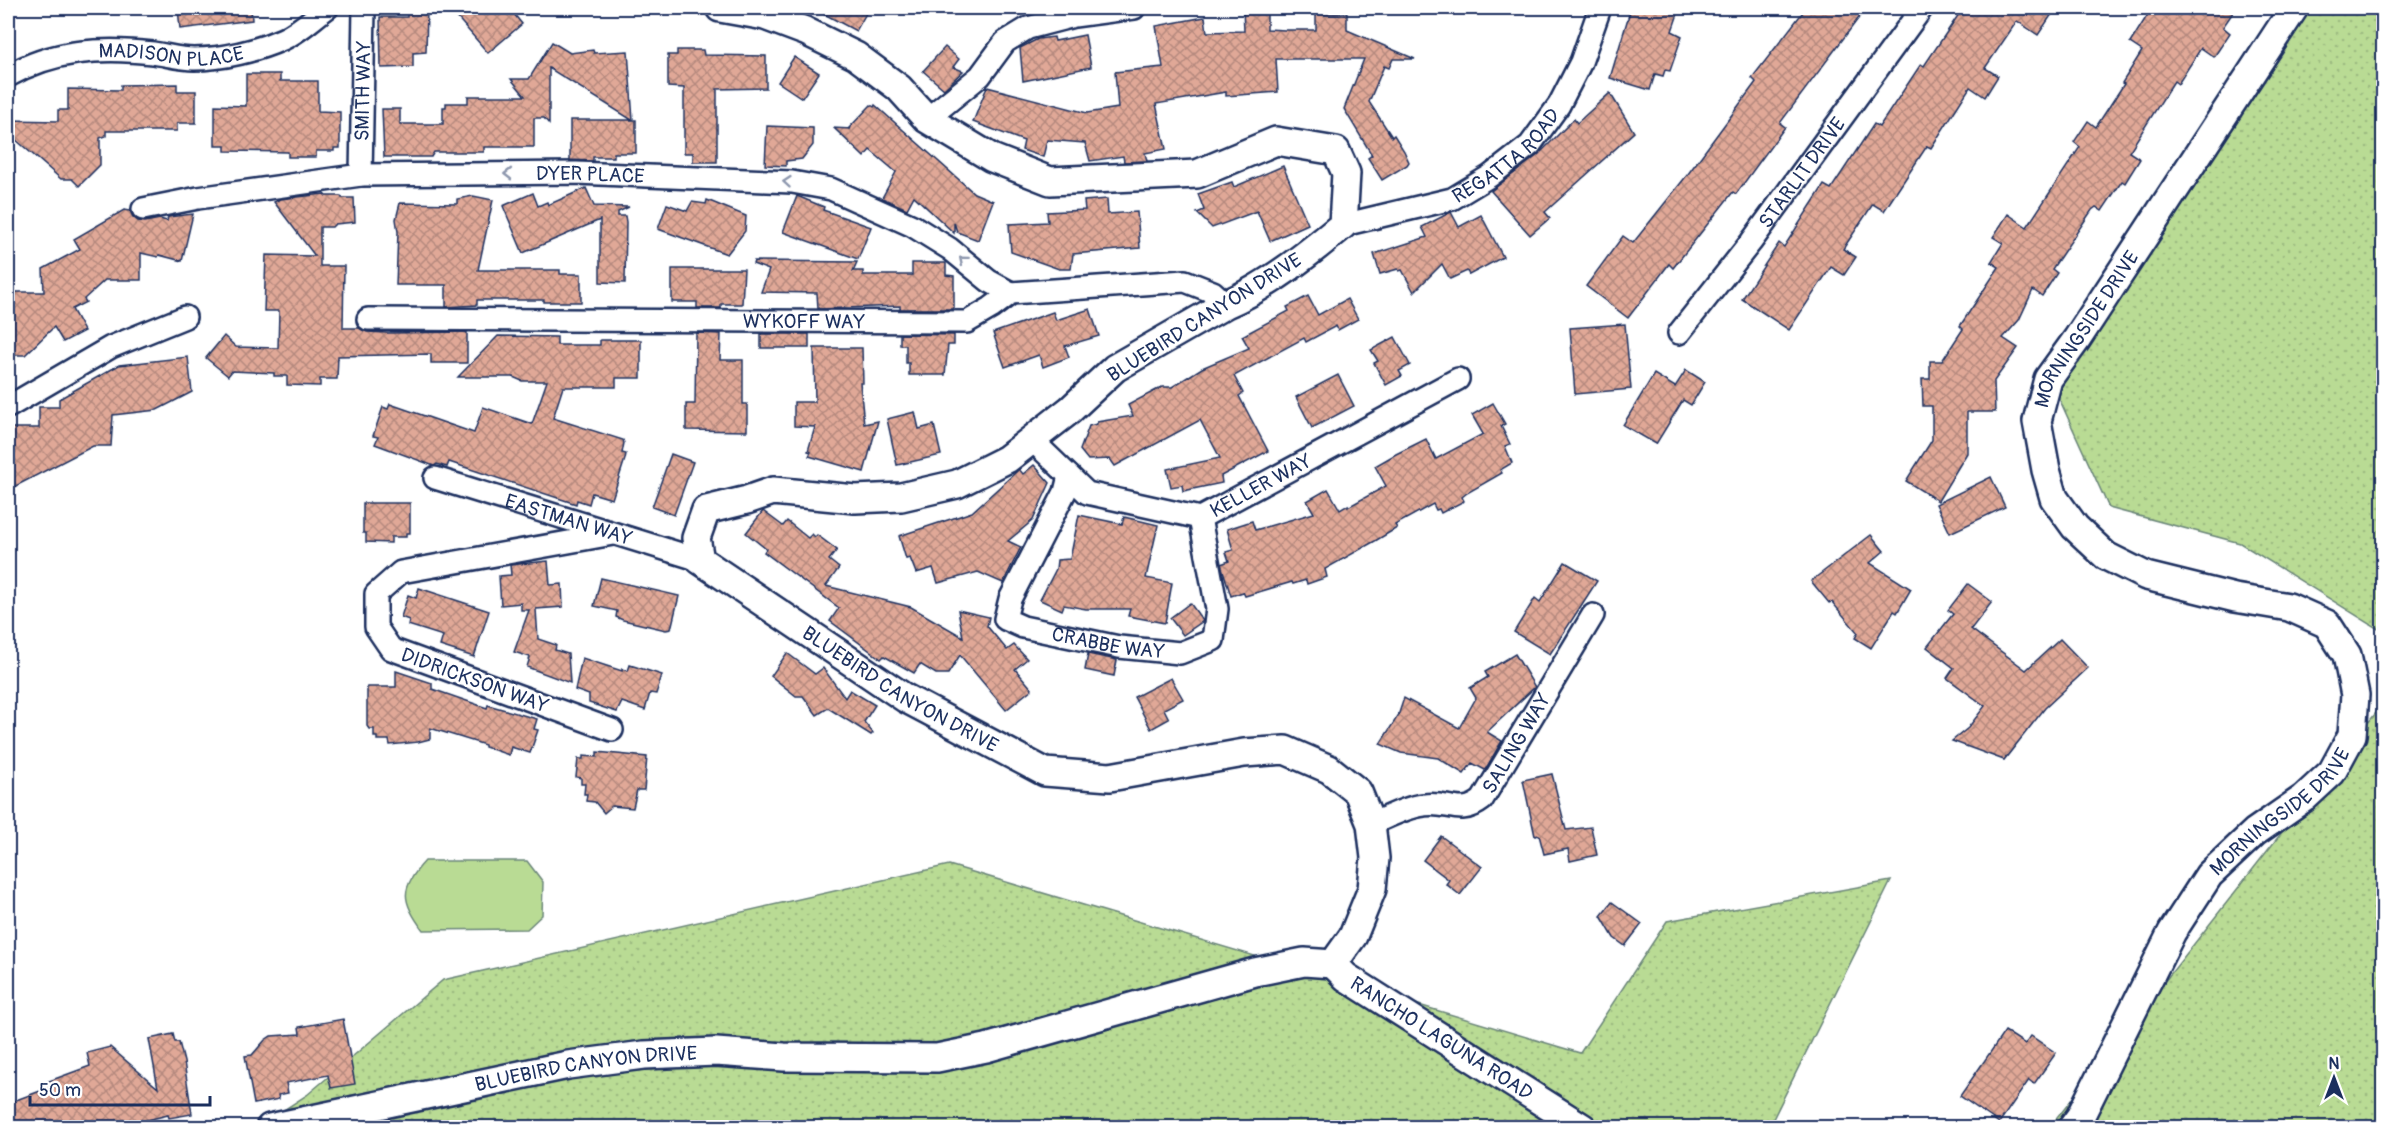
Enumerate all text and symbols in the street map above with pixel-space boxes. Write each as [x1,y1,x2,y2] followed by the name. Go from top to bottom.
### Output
[98,38,246,72] street label: MADISON PLACE
[350,40,376,141] street label: SMITH WAY
[1448,103,1566,209] street label: REGATTA ROAD
[1753,113,1851,233] street label: STARLIT DRIVE
[536,161,645,189] street label: DYER PLACE
[504,168,513,180] one-way arrow
[783,176,792,189] one-way arrow
[2029,246,2144,410] street label: MORNINGSIDE DRIVE
[1102,247,1306,388] street label: BLUEBIRD CANYON DRIVE
[959,256,970,267] one-way arrow
[743,309,866,334] street label: WYKOFF WAY
[1206,448,1316,523] street label: KELLER WAY
[502,488,636,551] street label: EASTMAN WAY
[797,620,1002,758] street label: BLUEBIRD CANYON DRIVE
[1049,621,1166,664] street label: CRABBE WAY
[398,642,552,719] street label: DIDRICKSON WAY
[1477,688,1557,798] street label: SALING WAY
[2205,744,2356,881] street label: MORNINGSIDE DRIVE
[1346,971,1538,1106] street label: RANCHO LAGUNA ROAD
[473,1041,698,1097] street label: BLUEBIRD CANYON DRIVE
[2304,1048,2364,1108] north arrow
[2329,1054,2340,1074] text: N
[30,1069,210,1107] scale bar
[39,1079,81,1102] text: 50 m

